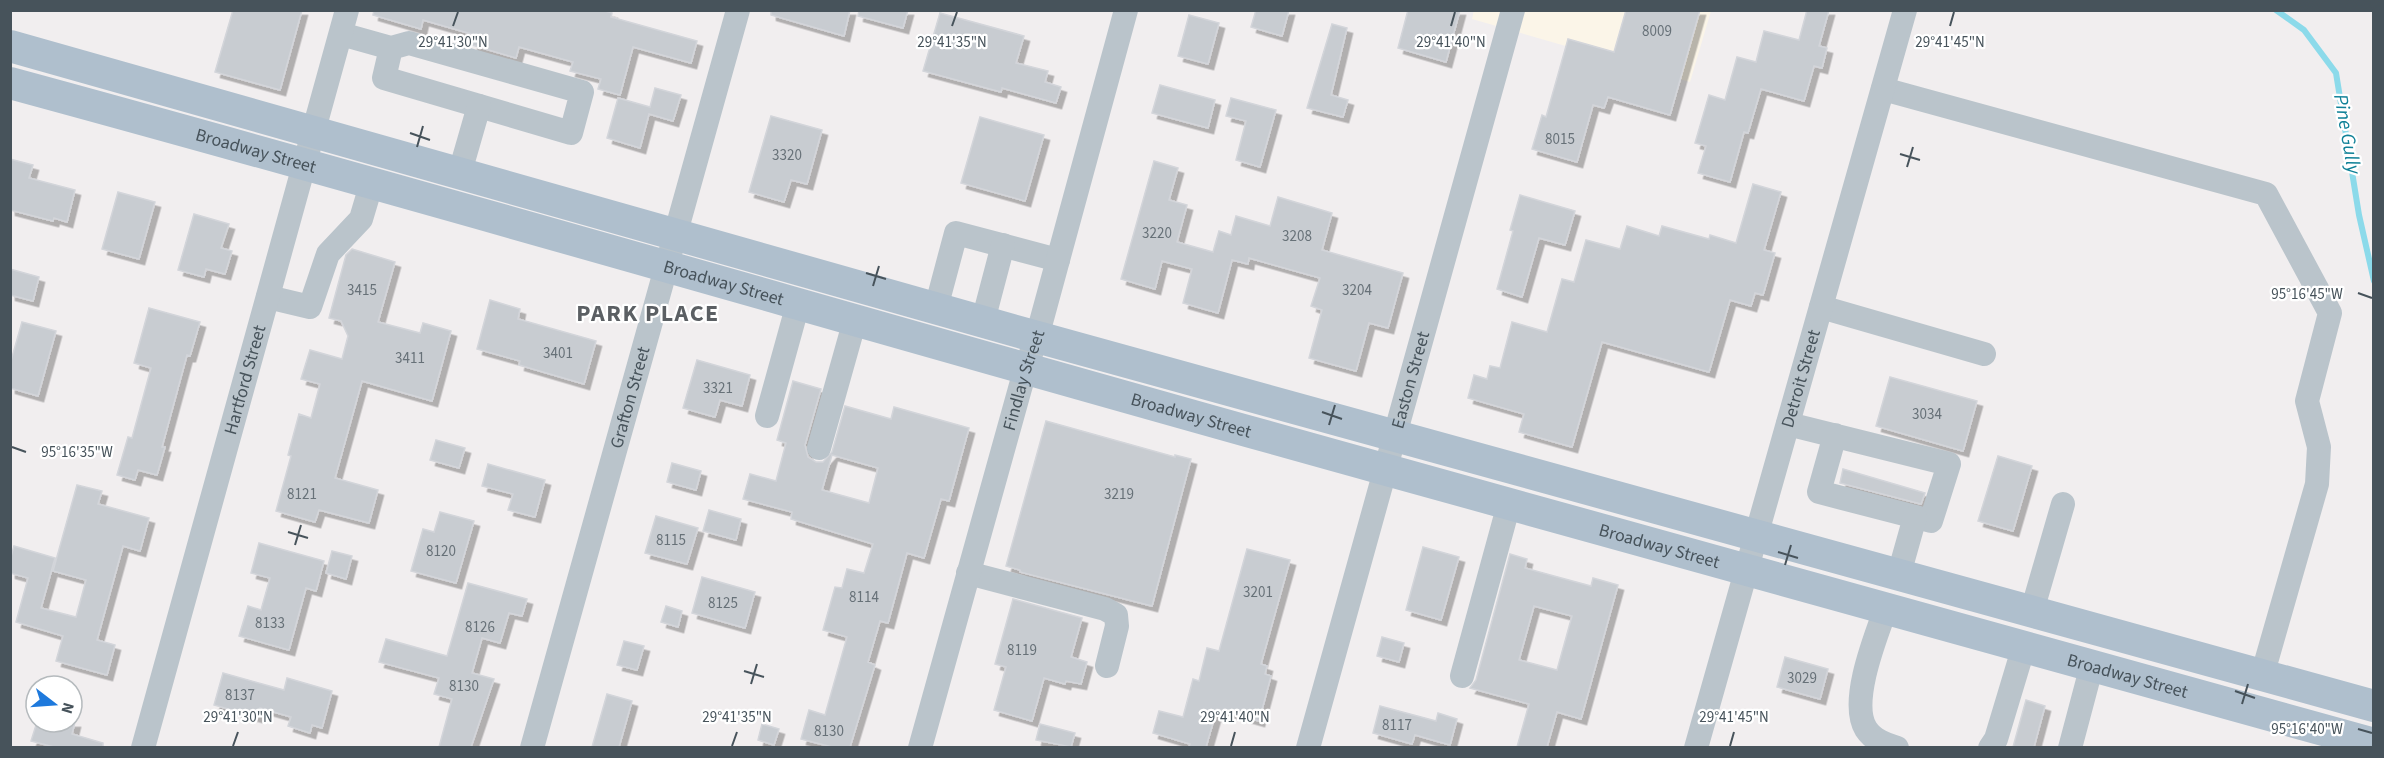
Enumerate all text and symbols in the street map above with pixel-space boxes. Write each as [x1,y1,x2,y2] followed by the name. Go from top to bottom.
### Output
[1642,21,1672,42] house number: 8009
[418,32,488,53] text: 29°41'30"N
[917,32,987,53] text: 29°41'35"N
[1416,32,1486,53] text: 29°41'40"N
[1915,32,1985,53] text: 29°41'45"N
[2326,92,2368,177] water label: Pine Gully
[193,122,319,179] street label: Broadway Street
[1545,129,1575,150] house number: 8015
[772,145,802,166] house number: 3320
[1142,223,1172,244] house number: 3220
[1282,226,1312,247] house number: 3208
[660,254,787,312] street label: Broadway Street
[347,280,377,301] house number: 3415
[1342,280,1372,301] house number: 3204
[2271,284,2343,305] text: 95°16'45"W
[576,296,720,331] district label: PARK PLACE
[218,322,272,437] street label: Hartford Street
[996,327,1051,433] street label: Findlay Street
[1775,327,1826,431] street label: Detroit Street
[1385,328,1436,431] street label: Easton Street
[543,343,573,364] house number: 3401
[604,344,656,451] street label: Grafton Street
[395,348,425,369] house number: 3411
[703,378,733,399] house number: 3321
[1128,386,1254,444] street label: Broadway Street
[1912,404,1942,425] house number: 3034
[41,442,113,463] text: 95°16'35"W
[287,484,317,505] house number: 8121
[1104,484,1134,505] house number: 3219
[1596,517,1722,575] street label: Broadway Street
[656,530,686,551] house number: 8115
[426,541,456,562] house number: 8120
[1243,582,1273,603] house number: 3201
[849,587,879,608] house number: 8114
[708,593,738,614] house number: 8125
[255,613,285,634] house number: 8133
[465,617,495,638] house number: 8126
[1007,640,1037,661] house number: 8119
[2064,647,2191,704] street label: Broadway Street
[1787,668,1817,689] house number: 3029
[24,674,84,734] north arrow
[449,676,479,697] house number: 8130
[225,685,255,706] house number: 8137
[55,700,79,716] text: N
[203,707,273,728] text: 29°41'30"N
[702,707,772,728] text: 29°41'35"N
[1200,707,1270,728] text: 29°41'40"N
[1699,707,1769,728] text: 29°41'45"N
[1382,715,1412,736] house number: 8117
[2271,719,2343,740] text: 95°16'40"W
[814,721,844,742] house number: 8130

